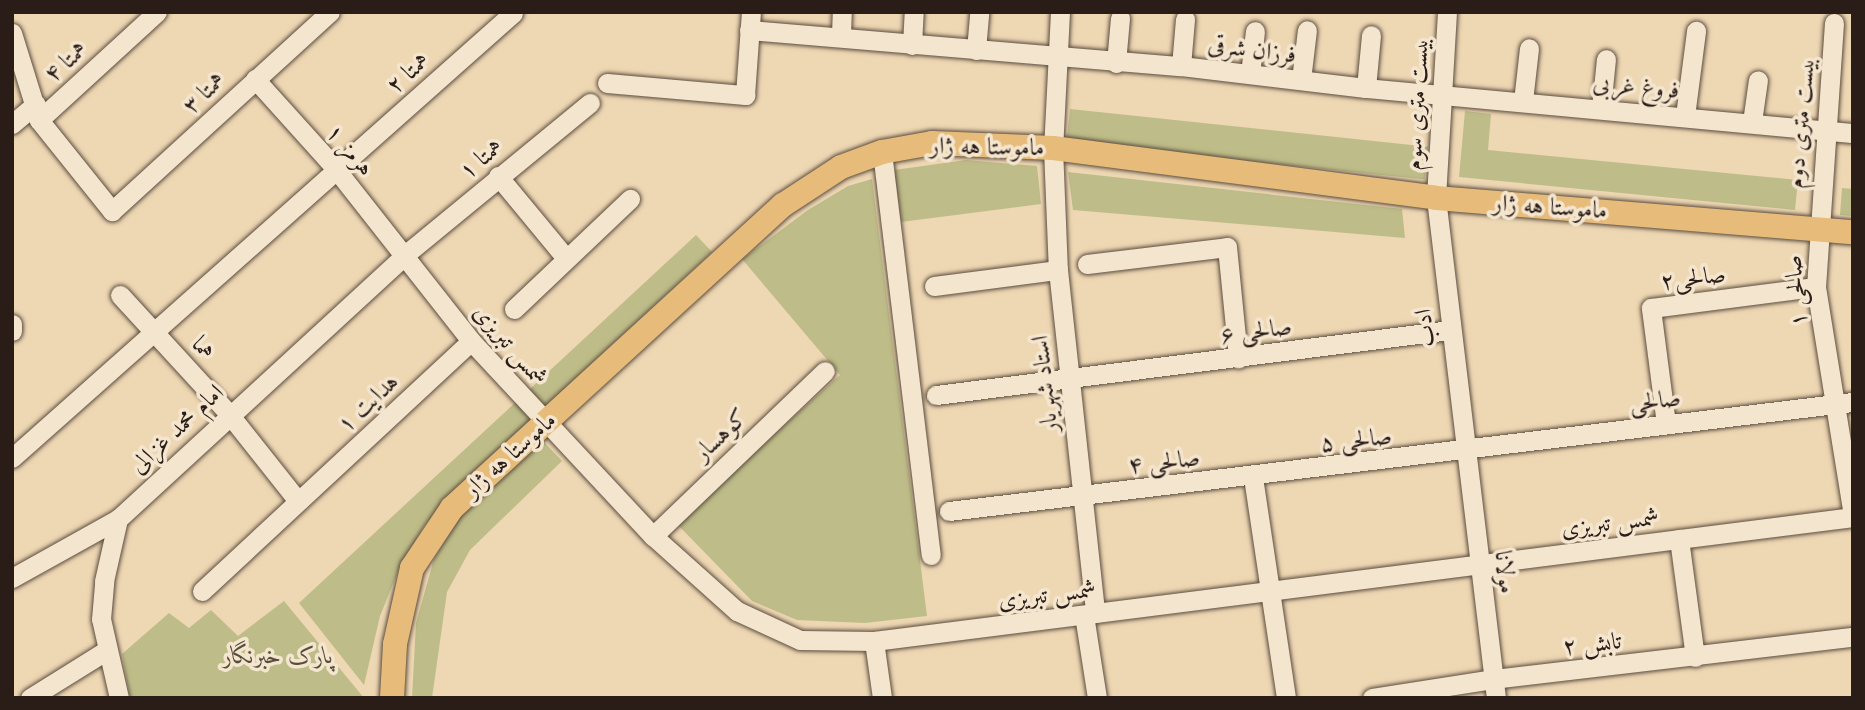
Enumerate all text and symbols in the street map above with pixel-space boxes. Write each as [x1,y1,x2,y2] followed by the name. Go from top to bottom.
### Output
[1206,30,1298,70] street label: فرزان شرقی
[39,35,93,89] street label: همتا ۴
[1399,37,1435,171] street label: بیست متری سوم
[380,46,436,100] street label: همتا ۲
[1781,56,1821,190] street label: بیست متری دوم
[177,66,231,120] street label: همتا ۳
[1591,69,1681,105] street label: فروغ غربی
[320,118,380,182] street label: هرمز ۱
[929,132,1045,162] street label: ماموستا هه ژار
[453,133,509,185] street label: همتا ۱
[1492,189,1608,225] street label: ماموستا هه ژار
[1779,254,1813,328] street label: صالحی ۱
[1659,260,1727,296] street label: صالحی۲
[467,298,553,392] street label: شمس تبریزی
[1409,307,1441,349] street label: ادب
[1219,312,1293,350] street label: صالحی ۶
[185,330,221,366] street label: هما
[1026,334,1064,434] street label: استاد شهریار
[331,367,405,439] street label: هدایت ۱
[124,378,230,480] street label: امام محمد غزالی
[1628,384,1682,418] street label: صالحی
[688,403,754,467] street label: کوهسار
[458,406,562,504] street label: ماموستا هه ژار
[1319,422,1393,458] street label: صالحی ۵
[1127,443,1201,481] street label: صالحی ۴
[1559,503,1661,543] street label: شمس تبریزی
[1488,549,1522,595] street label: مولانا
[996,575,1098,615] street label: شمس تبریزی
[1561,627,1623,661] street label: تابش ۲
[223,642,333,670] park label: پارک خبرنگار

